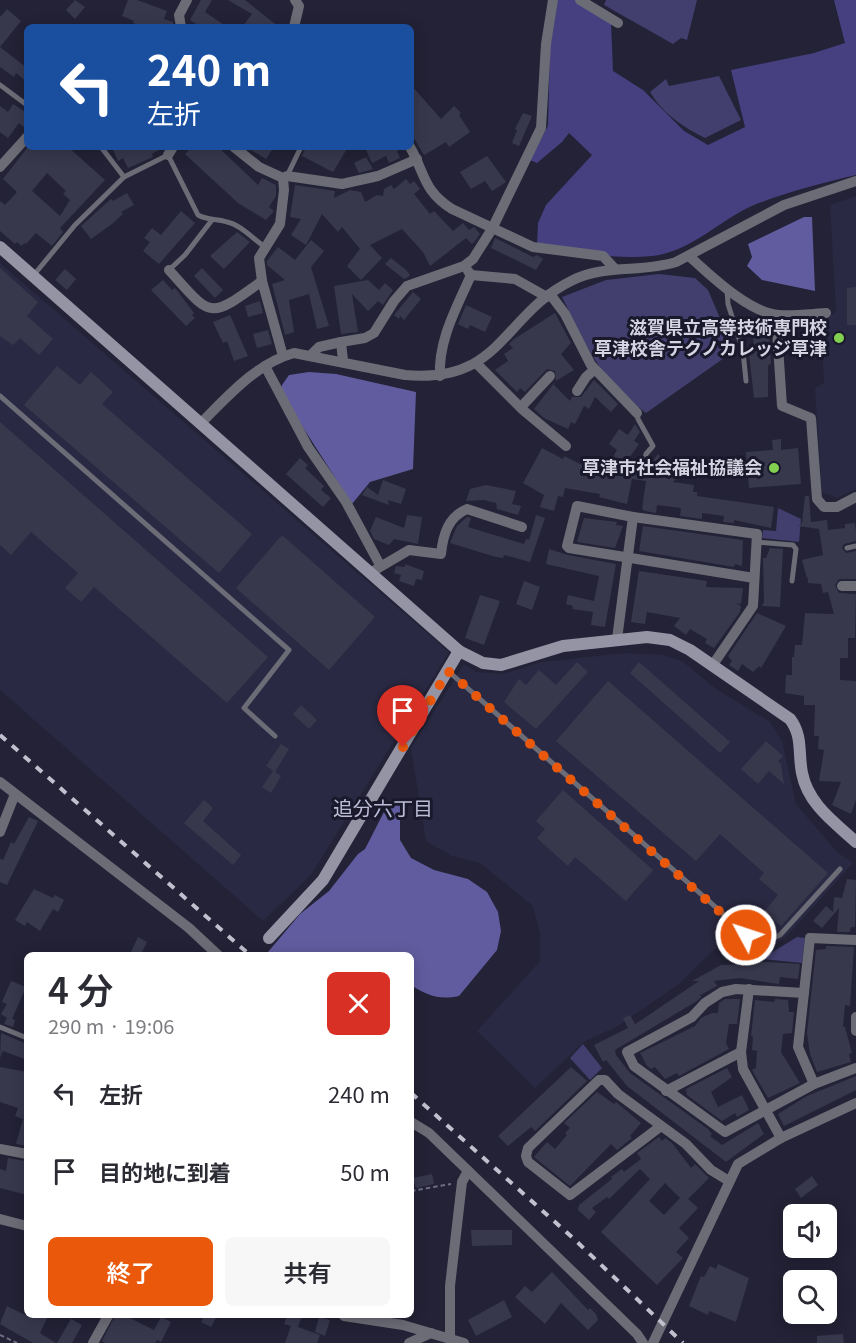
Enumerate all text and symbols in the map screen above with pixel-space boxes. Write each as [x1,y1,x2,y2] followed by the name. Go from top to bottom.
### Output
[147,37,271,98] text: 240 m
[48,48,126,126] icon: left
[147,93,201,132] text: 左折
[594,313,827,360] place label: 滋賀県立高等技術専門校 草津校舎テクノカレッジ草津
[832,331,846,345] marker: 滋賀県立高等技術専門校 草津校舎テクノカレッジ草津
[582,453,762,479] place label: 草津市社会福祉協議会
[767,461,781,475] marker: 草津市社会福祉協議会
[377,685,428,747] pin
[386,694,419,727] icon: arrive
[333,793,433,822] district label: 追分六丁目
[714,903,778,967] position arrow
[48,962,113,1014] text: 4 分
[327,972,390,1035] button: close
[48,1011,174,1040] text: 290 m · 19:06
[48,1077,81,1110] icon: left
[99,1077,143,1109] text: 左折
[328,1077,390,1109] text: 240 m
[48,1155,81,1188] icon: arrive
[99,1155,231,1187] text: 目的地に到着
[340,1155,390,1187] text: 50 m
[783,1204,837,1324] map controls
[783,1204,837,1258] button: sound
[48,1237,213,1306] button: 終了
[225,1237,390,1306] button: 共有
[783,1270,837,1324] button: search

